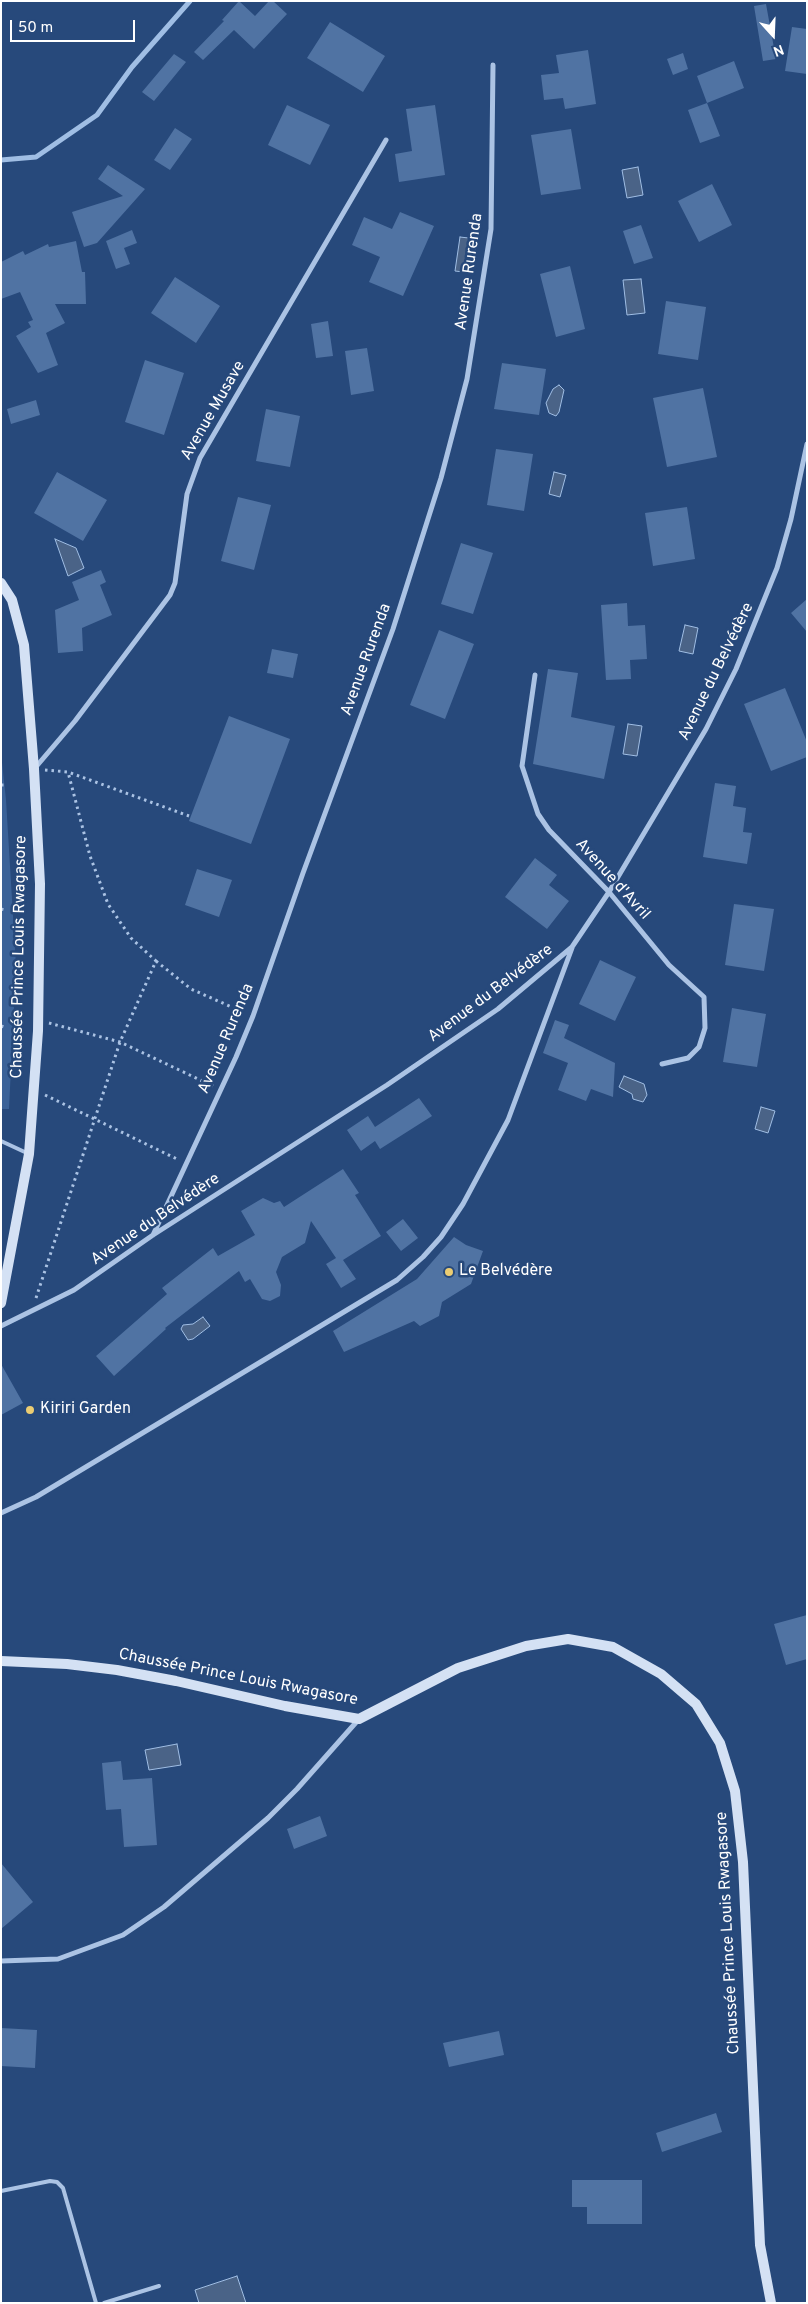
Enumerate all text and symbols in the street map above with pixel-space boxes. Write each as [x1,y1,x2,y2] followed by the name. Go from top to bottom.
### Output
[12,10,138,42] scale bar
[748,10,798,60] north arrow
[18,19,53,38] text: 50 m
[771,40,786,59] text: N
[452,212,488,332] street label: Avenue Rurenda
[178,358,250,464] street label: Avenue Musave
[675,600,759,744] street label: Avenue du Belvédère
[338,601,396,719] street label: Avenue Rurenda
[8,835,32,1079] street label: Chaussée Prince Louis Rwagasore
[571,835,653,925] street label: Avenue d'Avril
[425,941,557,1047] street label: Avenue du Belvédère
[195,981,259,1097] street label: Avenue Rurenda
[88,1170,224,1270] street label: Avenue du Belvédère
[459,1262,553,1282] place label: Le Belvédère
[443,1266,455,1278] marker: Le Belvédère
[40,1400,131,1420] place label: Kiriri Garden
[24,1404,36,1416] marker: Kiriri Garden
[117,1645,359,1711] street label: Chaussée Prince Louis Rwagasore
[713,1811,745,2055] street label: Chaussée Prince Louis Rwagasore

